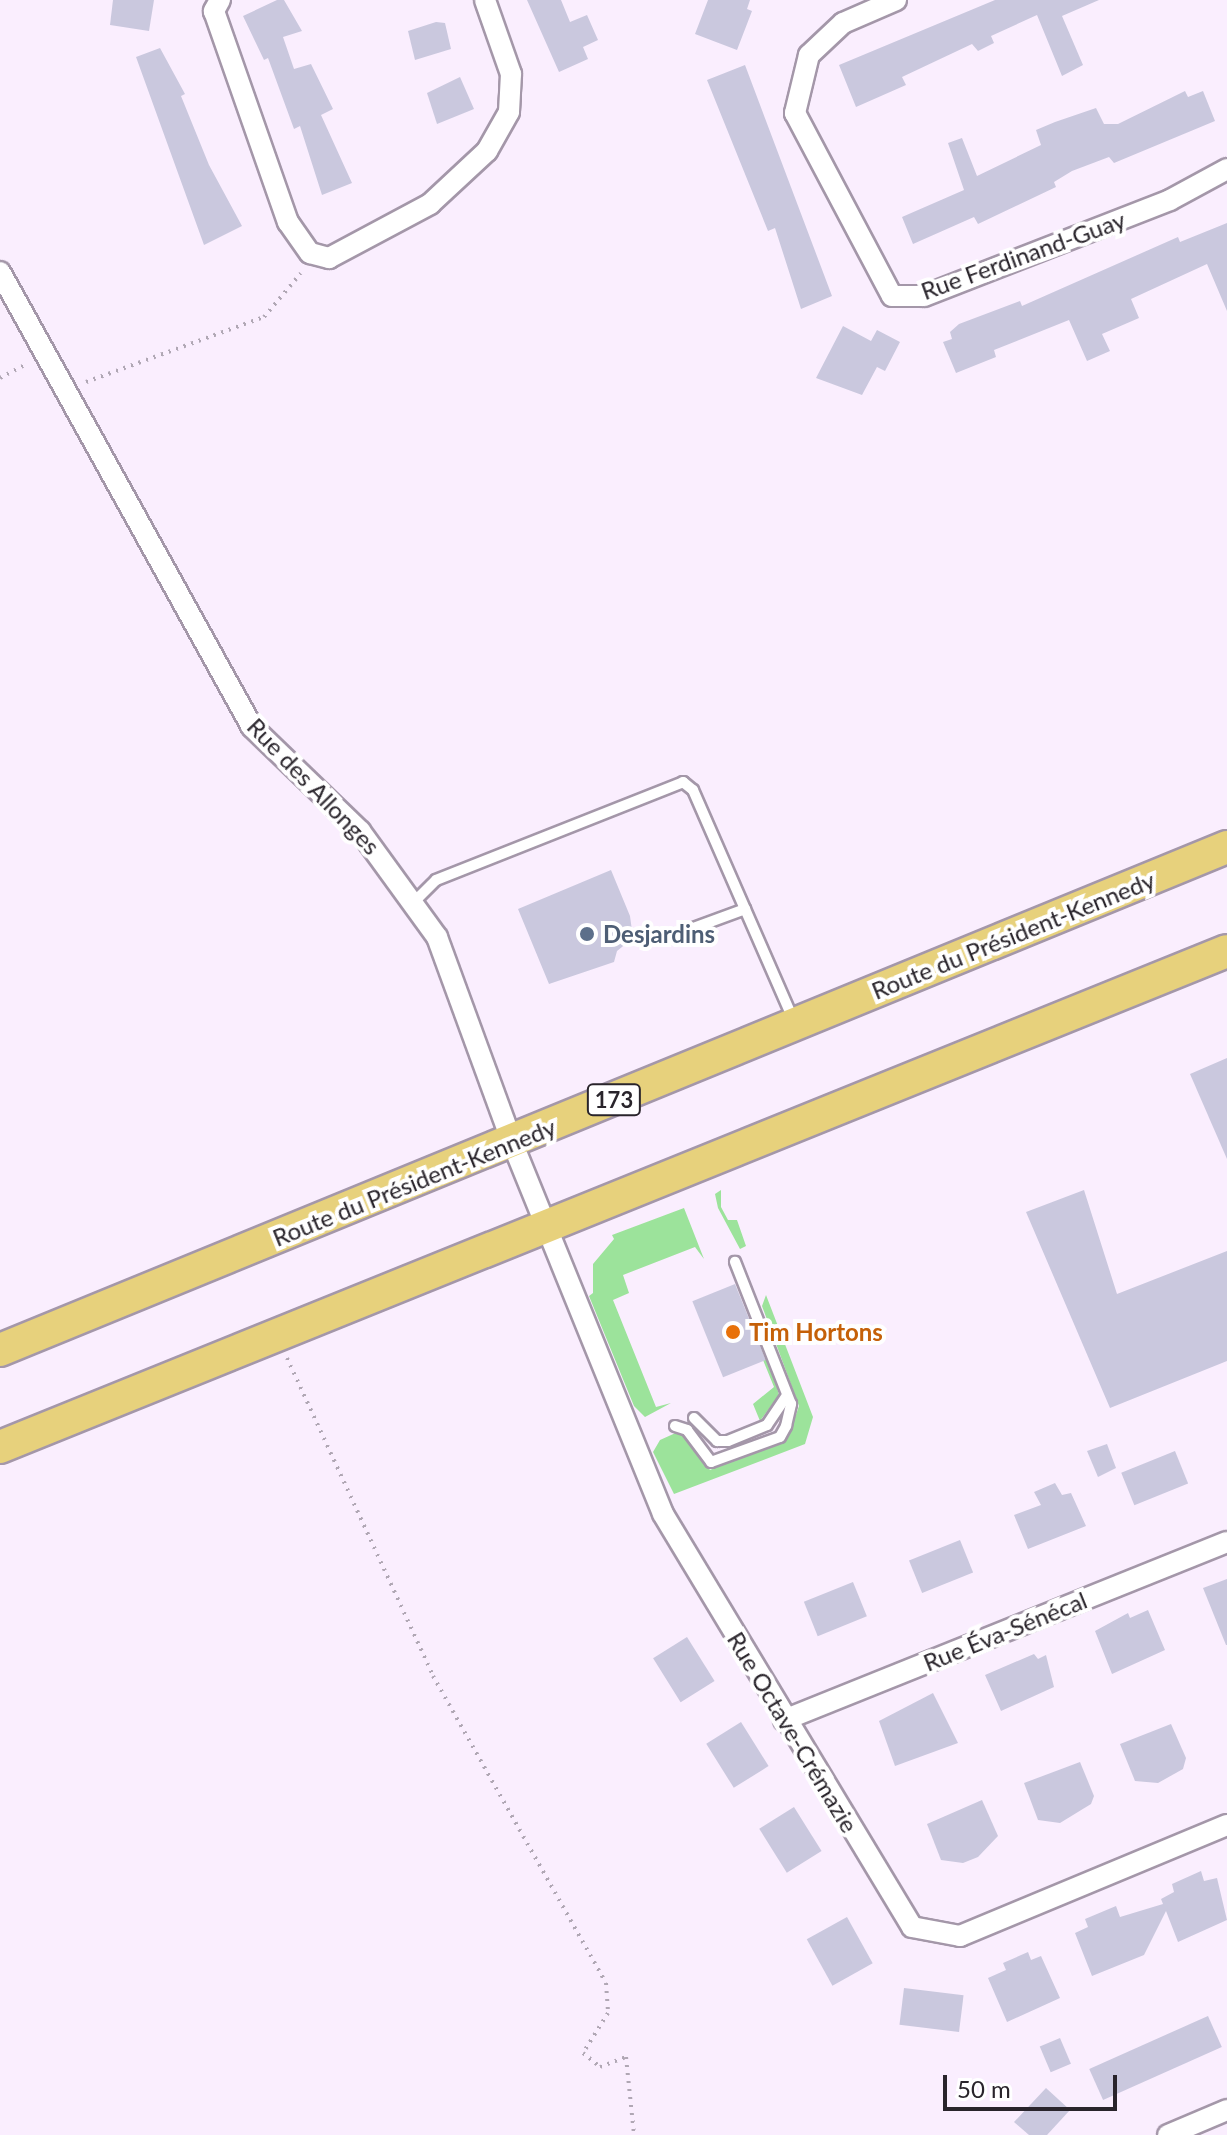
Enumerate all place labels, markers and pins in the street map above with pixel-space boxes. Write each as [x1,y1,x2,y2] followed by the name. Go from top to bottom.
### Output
[603,920,715,948] place label: Desjardins
[578,925,596,943] marker: Desjardins
[749,1318,883,1346] place label: Tim Hortons
[724,1323,742,1341] marker: Tim Hortons

